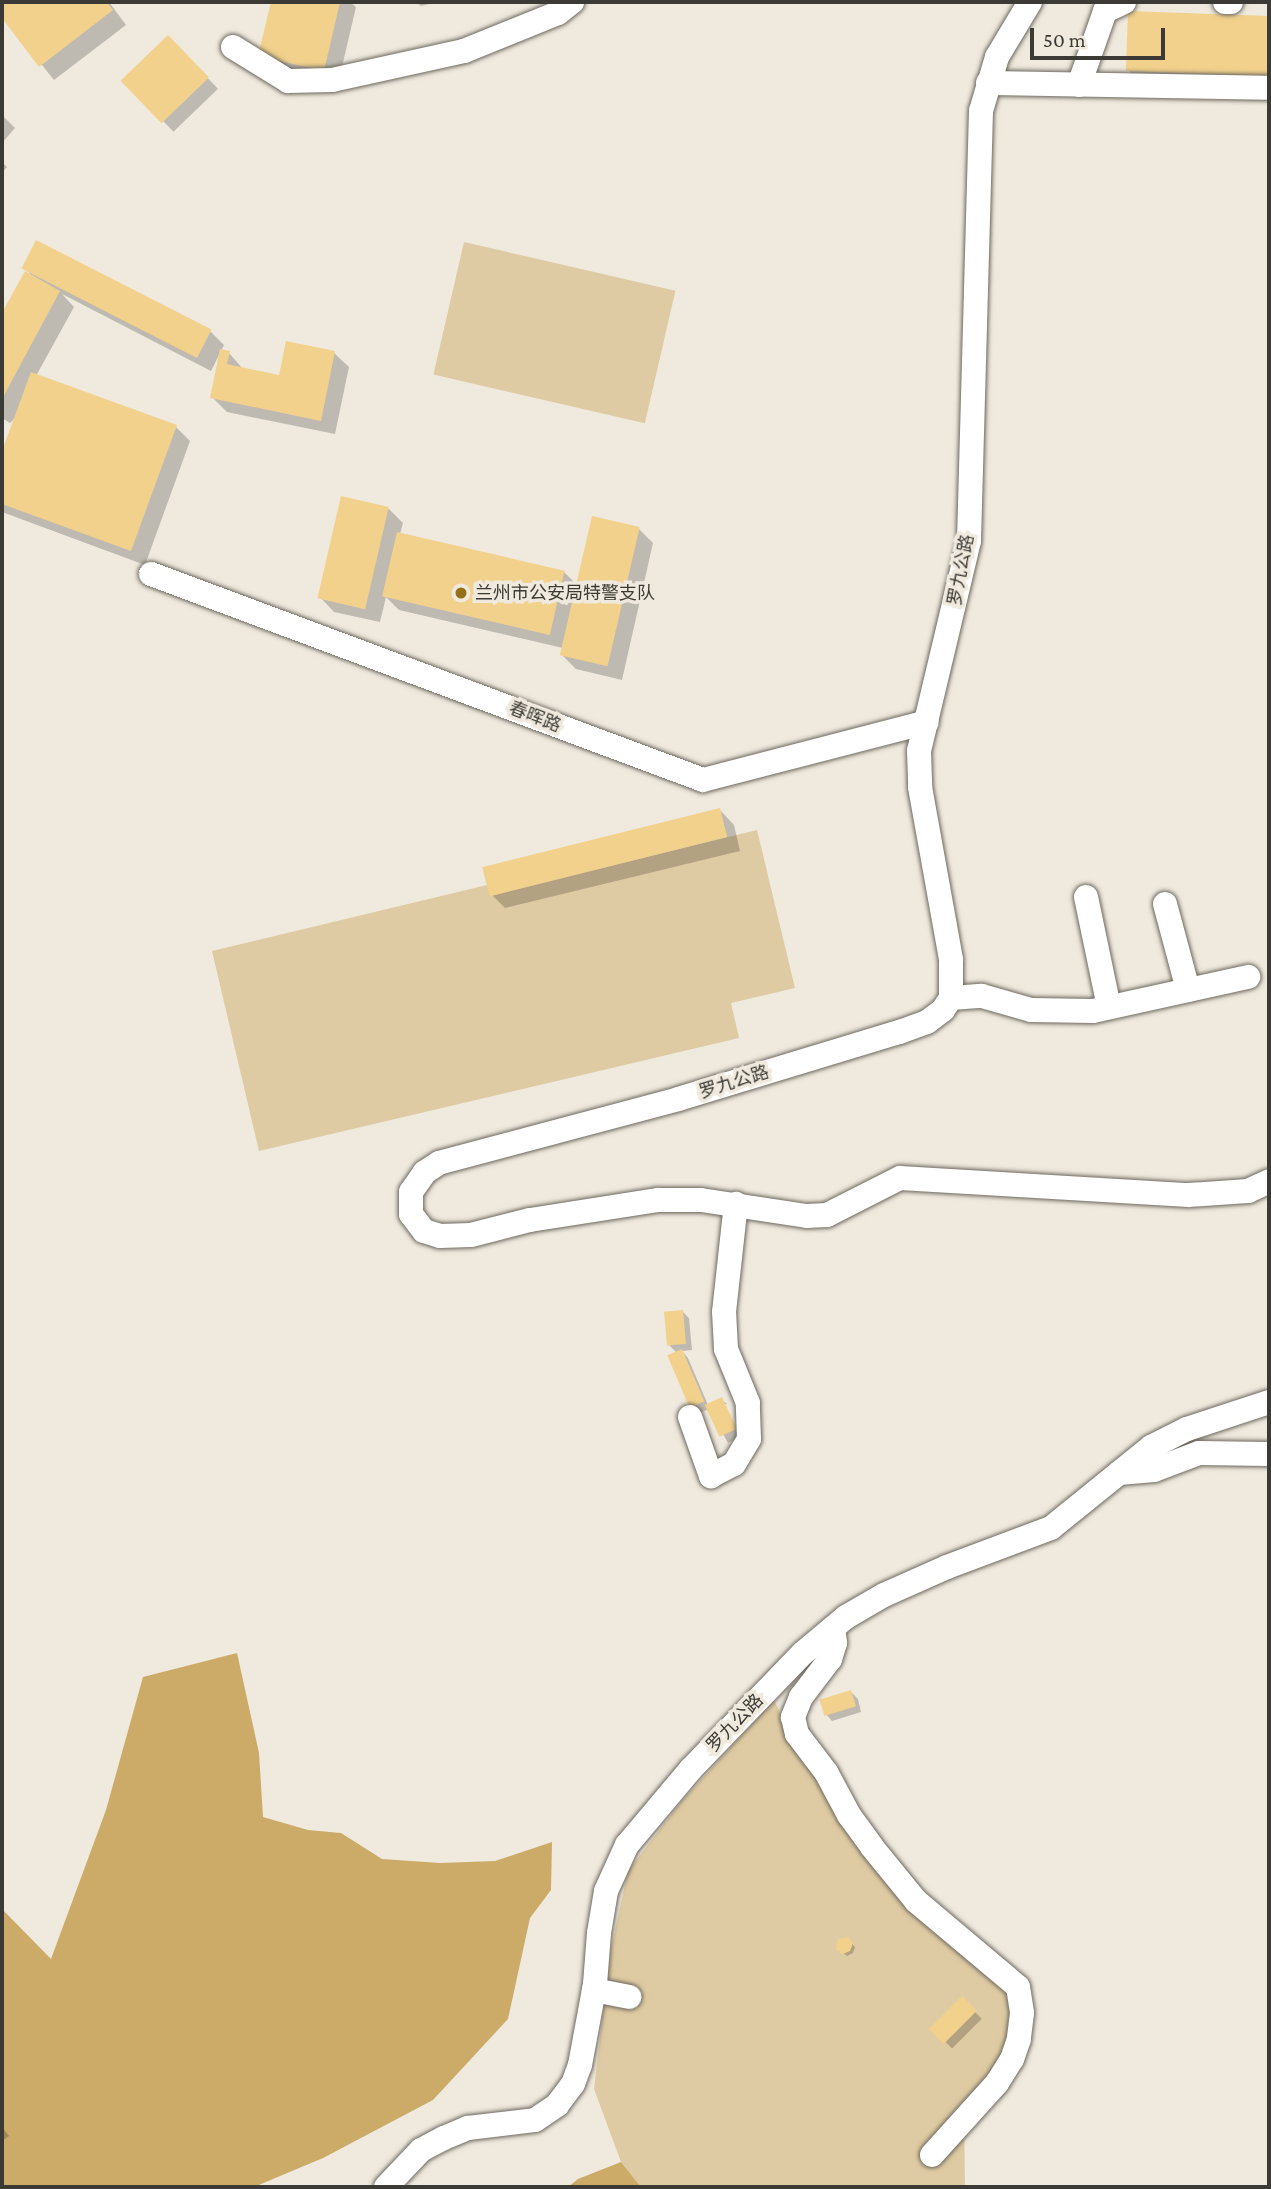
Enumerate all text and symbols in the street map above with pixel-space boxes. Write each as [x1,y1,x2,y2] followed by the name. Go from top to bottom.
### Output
[1033,14,1168,58] scale bar
[1043,28,1086,52] text: 50 m
[944,533,978,607] street label: 罗九公路
[475,582,655,604] place label: 兰州市公安局特警支队
[453,585,469,601] marker: 兰州市公安局特警支队
[506,697,564,737] street label: 春晖路
[696,1061,772,1103] street label: 罗九公路
[702,1690,768,1756] street label: 罗九公路

